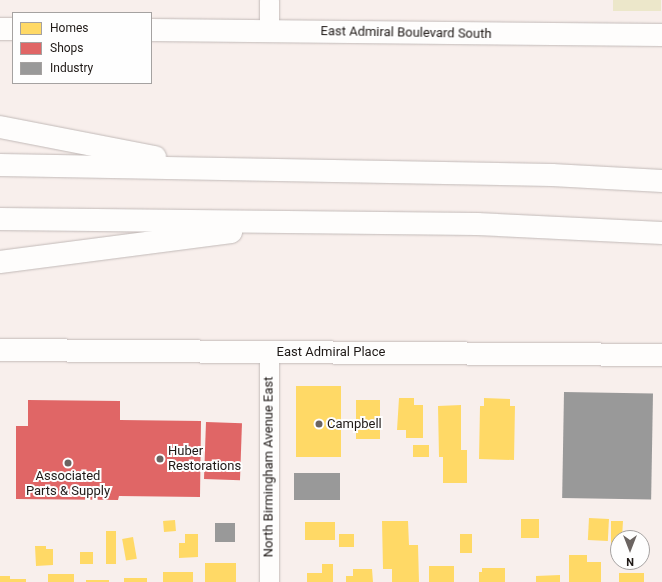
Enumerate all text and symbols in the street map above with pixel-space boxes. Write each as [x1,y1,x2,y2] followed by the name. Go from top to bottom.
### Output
[12,12,152,84] legend
[50,21,88,35] text: Homes
[320,24,492,42] street label: East Admiral Boulevard South
[50,41,84,55] text: Shops
[50,61,93,75] text: Industry
[277,344,385,360] street label: East Admiral Place
[261,377,277,557] street label: North Birmingham Avenue East
[327,416,382,432] place label: Campbell
[314,419,324,429] marker: Campbell
[168,444,241,475] place label: Huber Restorations
[155,454,165,464] marker: Huber Restorations
[63,458,73,468] marker: Associated Parts & Supply
[26,469,110,500] place label: Associated Parts & Supply
[610,530,650,570] north arrow
[626,555,634,568] text: N

